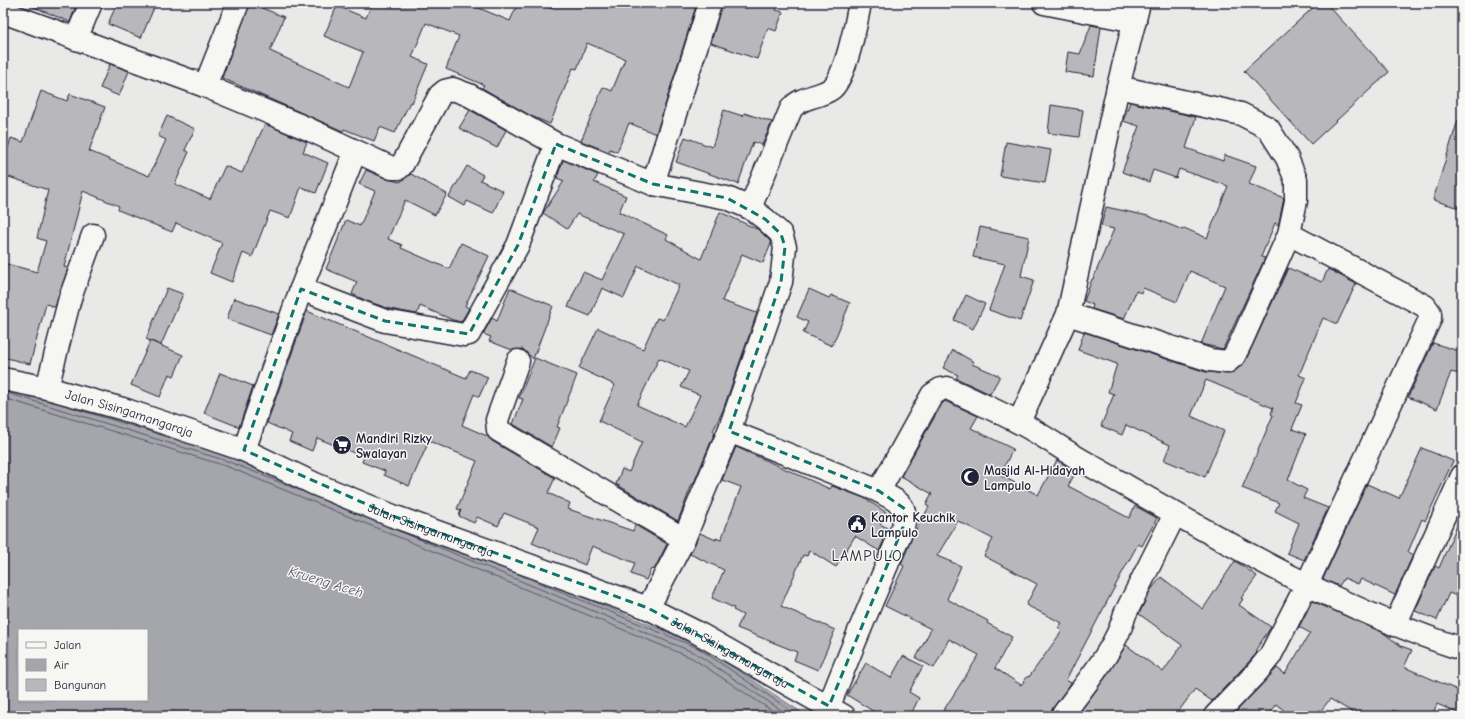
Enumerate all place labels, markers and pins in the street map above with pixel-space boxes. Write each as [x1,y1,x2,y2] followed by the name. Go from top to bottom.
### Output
[356,431,432,461] place label: Mandiri Rizky Swalayan
[331,434,353,456] supermarket icon: Mandiri Rizky Swalayan
[984,463,1085,493] place label: Masjid Al-Hidayah Lampulo
[959,466,981,488] mosque icon: Masjid Al-Hidayah Lampulo
[871,510,956,540] place label: Kantor Keuchik Lampulo
[846,513,868,535] public building icon: Kantor Keuchik Lampulo

